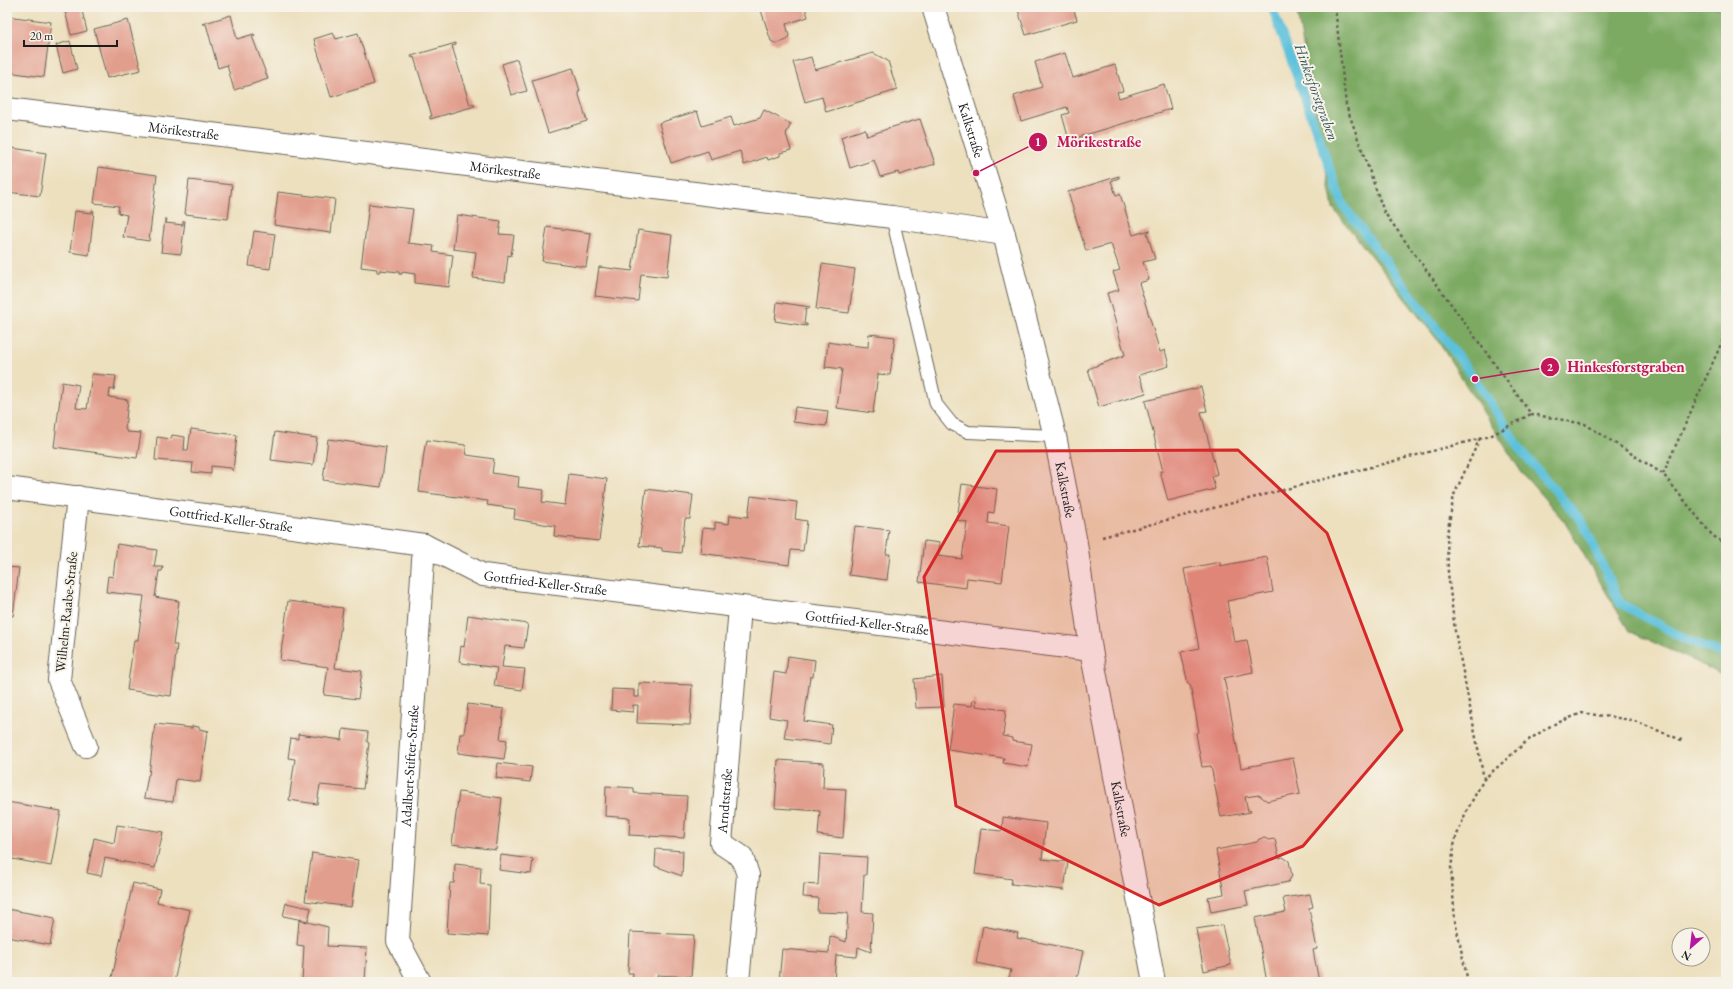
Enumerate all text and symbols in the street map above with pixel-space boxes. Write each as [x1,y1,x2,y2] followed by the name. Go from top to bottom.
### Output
[24,22,117,48] scale bar
[30,28,54,44] text: 20 m
[1290,40,1343,143] water label: Hinkesforstgraben
[954,100,989,160] street label: Kalkstraße
[147,117,221,144] street label: Mörikestraße
[1028,128,1149,155] callout: Mörikestraße
[1057,132,1141,151] text: Mörikestraße
[1035,134,1041,150] text: 1
[469,157,542,183] street label: Mörikestraße
[1540,353,1693,380] callout: Hinkesforstgraben
[1567,357,1685,376] text: Hinkesforstgraben
[1547,359,1554,375] text: 2
[1051,460,1080,520] street label: Kalkstraße
[168,501,294,536] street label: Gottfried-Keller-Straße
[51,550,81,673] street label: Wilhelm-Raabe-Straße
[483,566,609,599] street label: Gottfried-Keller-Straße
[804,606,930,639] street label: Gottfried-Keller-Straße
[396,704,423,829] street label: Adalbert-Stifter-Straße
[713,767,736,835] street label: Arndtstraße
[1107,779,1135,839] street label: Kalkstraße
[1671,927,1711,967] north arrow
[1679,948,1694,964] text: N

